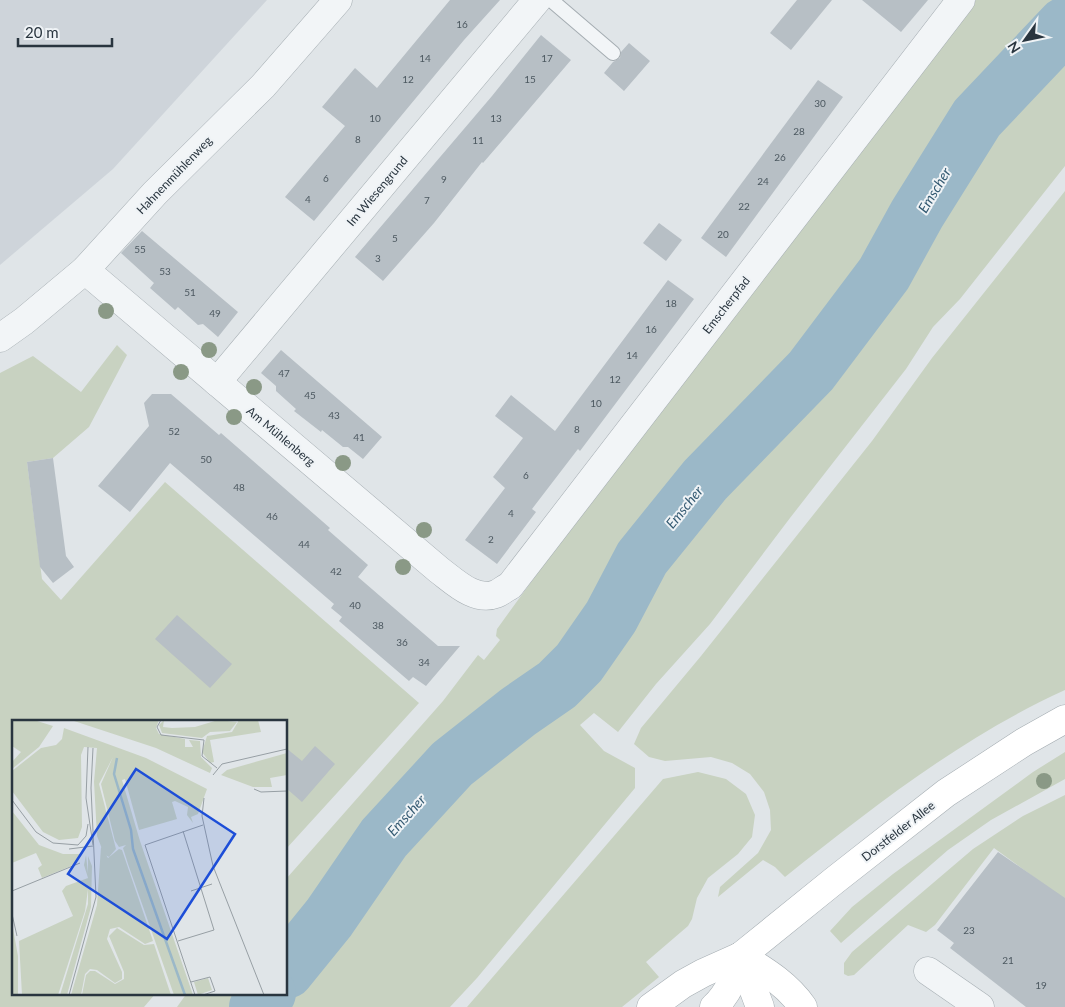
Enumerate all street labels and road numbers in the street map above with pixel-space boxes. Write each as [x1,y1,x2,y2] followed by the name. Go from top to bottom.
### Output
[133,133,215,217] street label: Hahnenmühlenweg
[343,153,411,229] street label: Im Wiesengrund
[699,273,753,337] street label: Emscherpfad
[244,403,318,469] street label: Am Mühlenberg
[858,798,938,864] street label: Dorstfelder Allee

